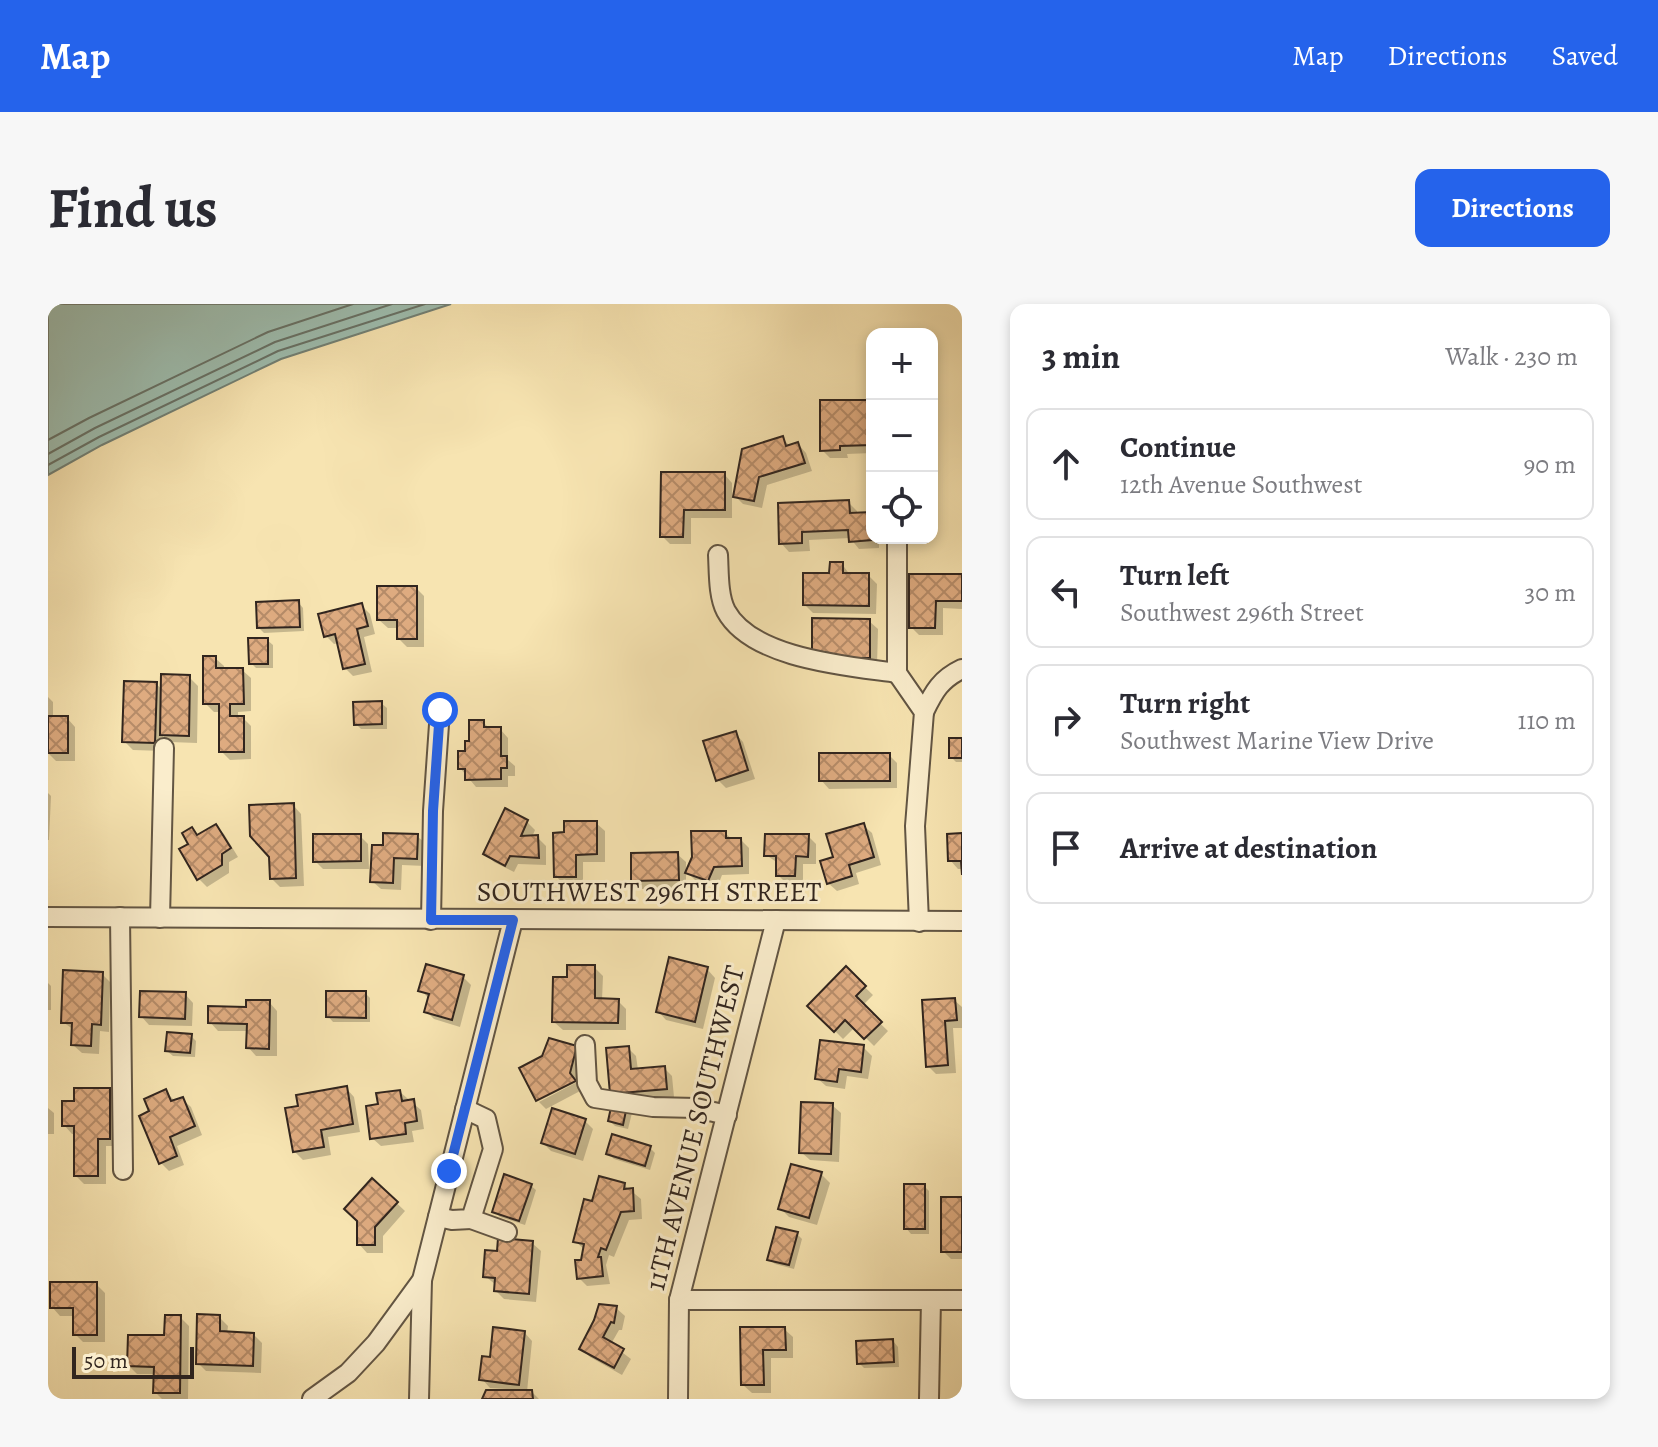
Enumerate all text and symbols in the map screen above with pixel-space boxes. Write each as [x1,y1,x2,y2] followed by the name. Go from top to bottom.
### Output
[40,30,110,82] text: Map
[1292,37,1343,75] text: Map
[1387,37,1508,75] text: Directions
[1552,37,1618,75] text: Saved
[1415,169,1610,247] button: Directions
[48,170,218,246] text: Find us
[866,328,938,544] map controls
[866,328,938,400] button: +
[1042,333,1120,380] text: 3 min
[1445,339,1578,374] text: Walk · 230 m
[866,400,938,472] button: −
[1120,427,1236,467] text: Continue
[1044,442,1088,486] icon: ahead
[1524,447,1576,482] text: 90 m
[1120,467,1362,502] text: 12th Avenue Southwest
[866,472,938,544] button: locate
[1120,555,1229,595] text: Turn left
[1044,570,1088,614] icon: left
[1525,575,1576,610] text: 30 m
[1120,595,1364,630] text: Southwest 296th Street
[1120,683,1250,723] text: Turn right
[422,692,458,728] route start
[1044,698,1088,742] icon: right
[1518,703,1576,738] text: 110 m
[1120,723,1434,758] text: Southwest Marine View Drive
[1044,826,1088,870] icon: arrive
[1120,828,1377,868] text: Arrive at destination
[477,873,821,911] street label: SOUTHWEST 296TH STREET
[636,962,754,1294] street label: 11TH AVENUE SOUTHWEST
[431,1153,467,1189] route end
[72,1343,194,1379] scale bar
[84,1346,128,1376] text: 50 m

